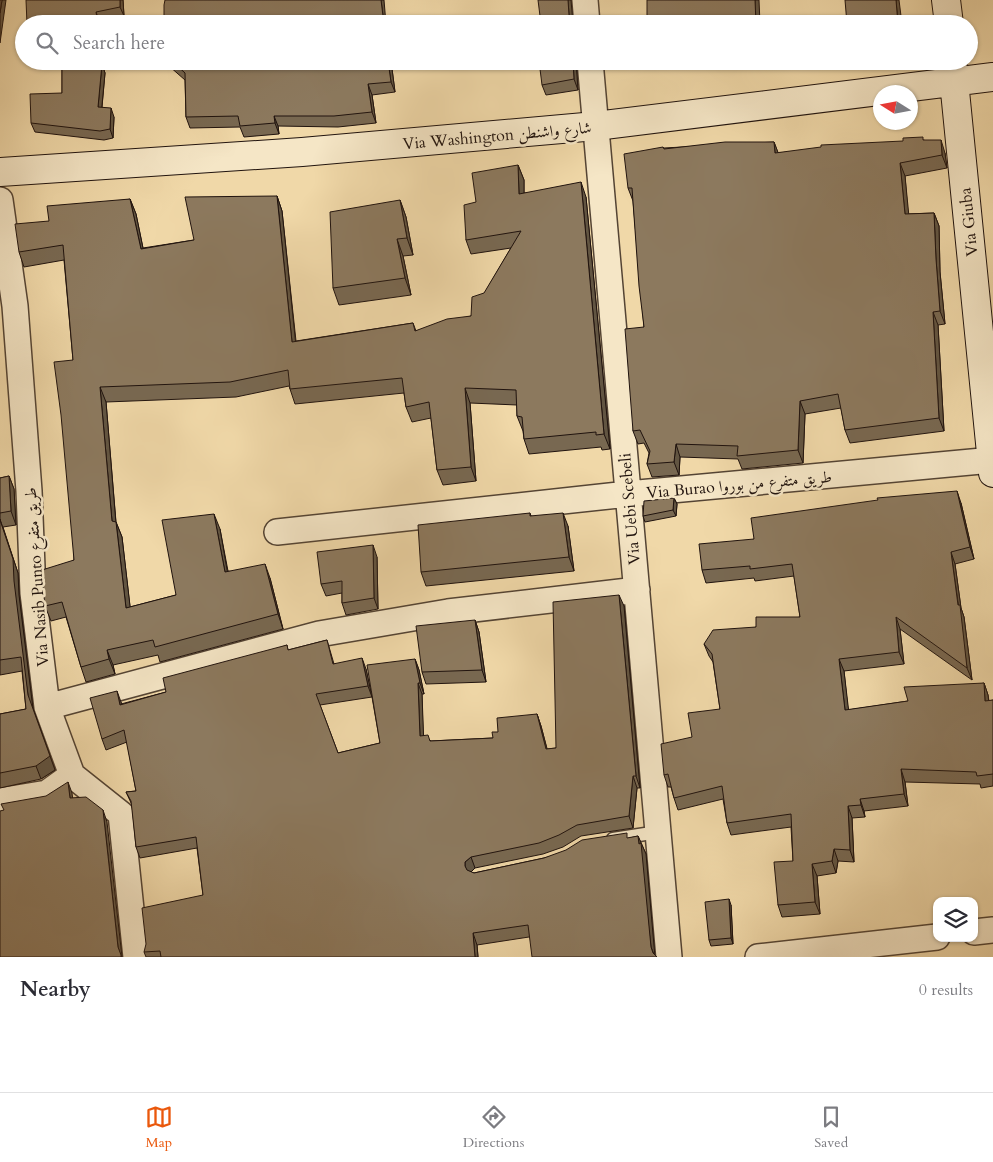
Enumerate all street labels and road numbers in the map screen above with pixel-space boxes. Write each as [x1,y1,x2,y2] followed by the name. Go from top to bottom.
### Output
[402,117,593,157] street label: Via Washington شارع واشنطن
[954,186,984,257] street label: Via Giuba
[614,452,646,566] street label: Via Uebi Scebeli
[645,466,833,506] street label: Via Burao طريق متفرع من بوروا
[20,486,56,667] street label: Via Nasib Punto طريق متفرع

